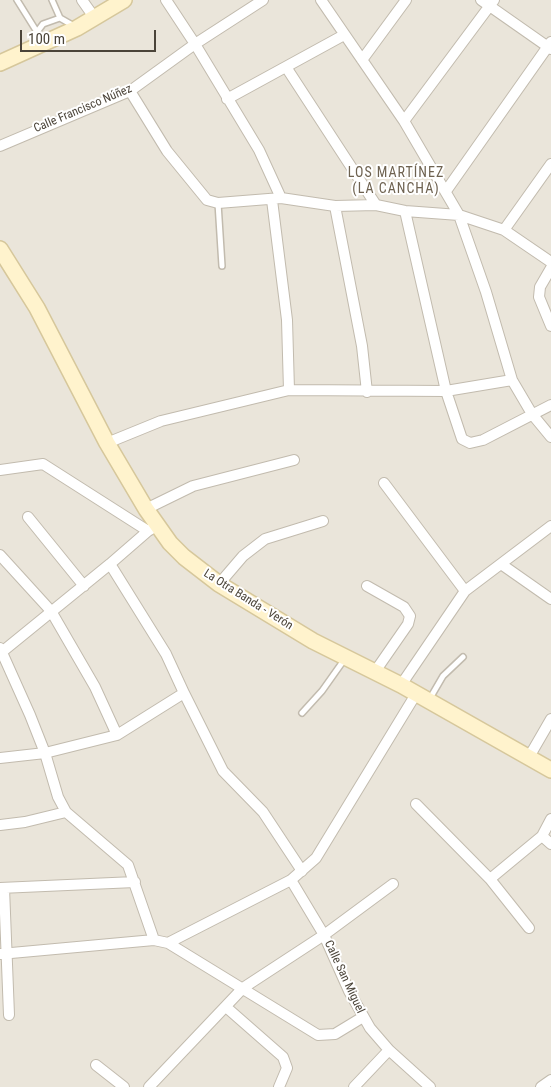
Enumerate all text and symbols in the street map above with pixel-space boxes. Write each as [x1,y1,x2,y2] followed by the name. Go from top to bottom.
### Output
[22,20,159,52] scale bar
[28,30,65,48] text: 100 m
[32,82,134,136] street label: Calle Francisco Núñez
[346,165,446,198] district label: LOS MARTÍNEZ (LA CANCHA)
[201,567,295,633] street label: La Otra Banda - Verón
[321,938,367,1016] street label: Calle San Miguel

